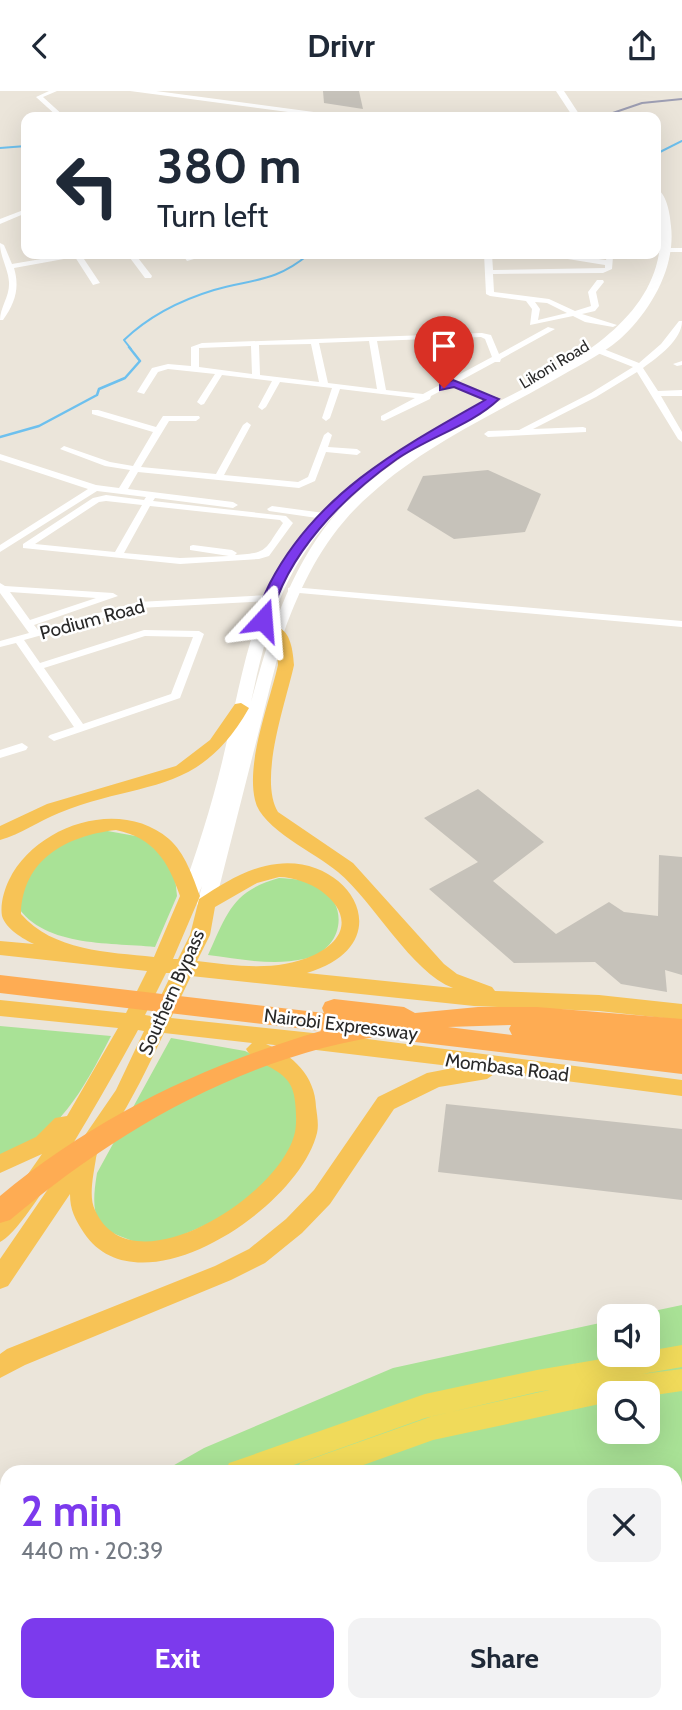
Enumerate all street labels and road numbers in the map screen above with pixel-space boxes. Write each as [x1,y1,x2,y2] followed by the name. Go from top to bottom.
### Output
[516,336,592,393] street label: Likoni Road
[37,594,147,645] street label: Podium Road
[134,926,209,1058] street label: Southern Bypass
[263,1004,420,1045] street label: Nairobi Expressway
[444,1048,570,1086] street label: Mombasa Road

